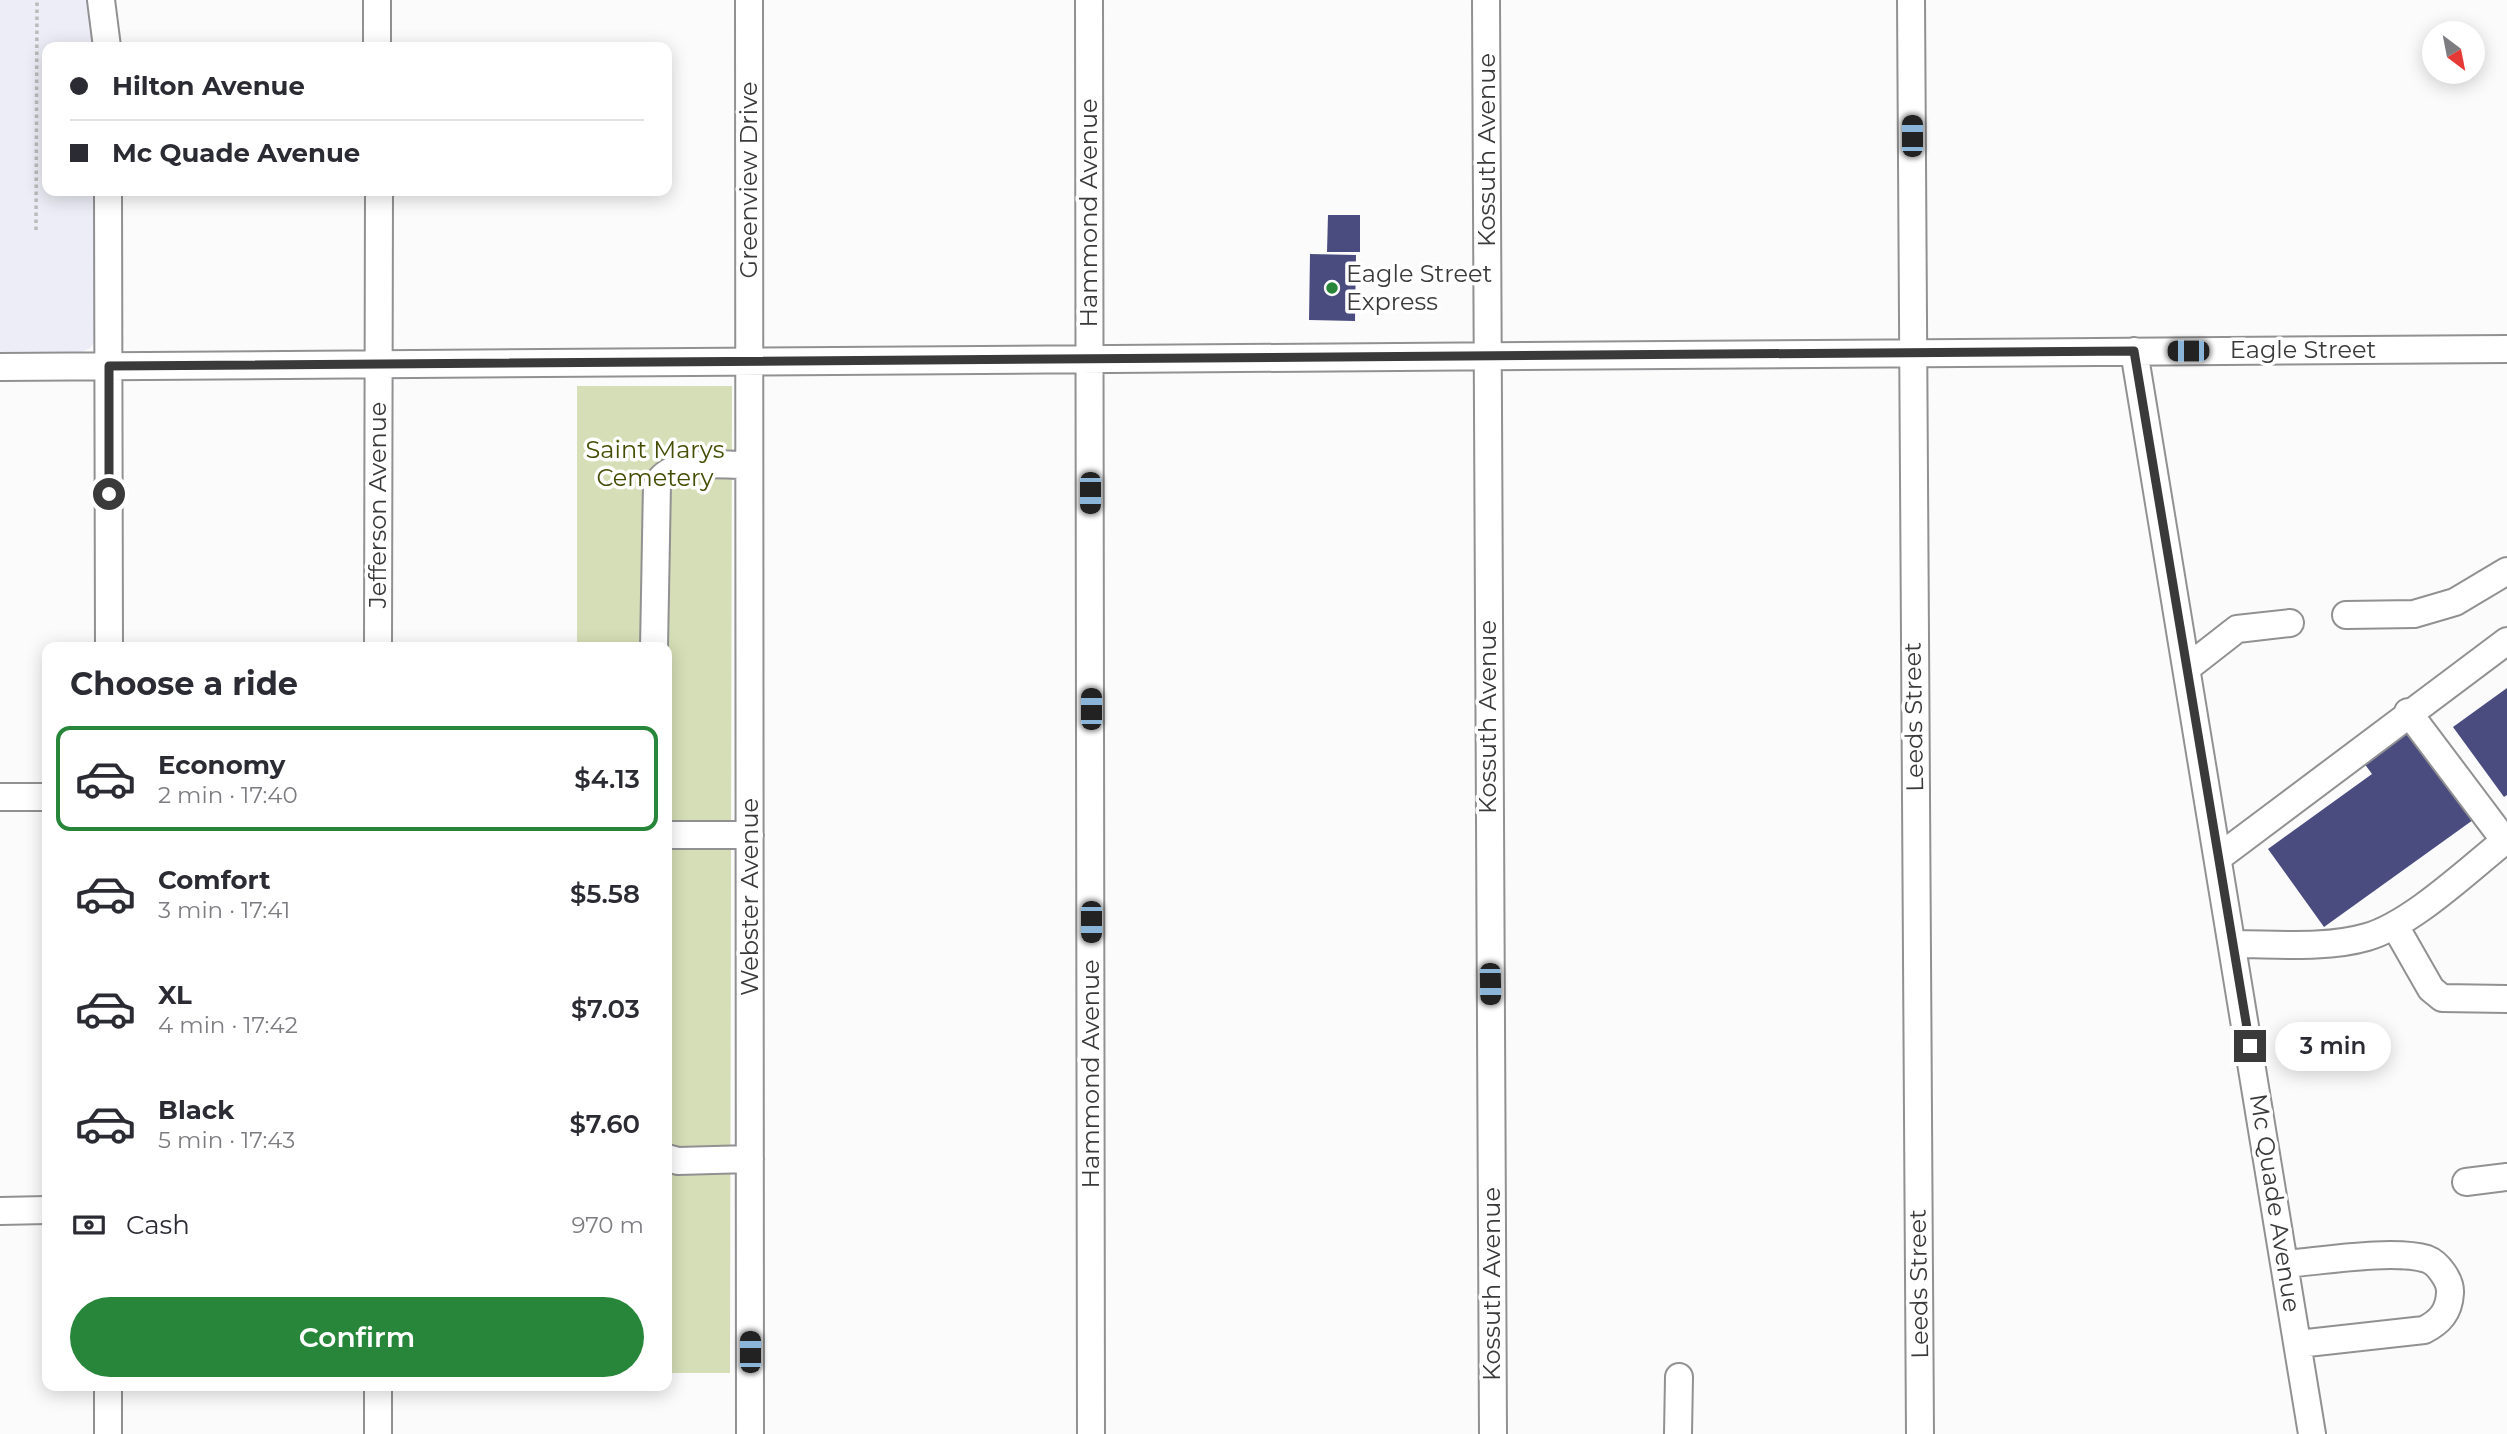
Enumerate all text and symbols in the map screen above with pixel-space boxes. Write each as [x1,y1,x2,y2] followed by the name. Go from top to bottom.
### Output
[2422,21,2485,84] north arrow
[2422,21,2485,84] map controls
[1472,53,1501,247] street label: Kossuth Avenue
[112,70,305,102] text: Hilton Avenue
[734,82,763,278] street label: Greenview Drive
[1074,98,1103,328] street label: Hammond Avenue
[1902,115,1923,157] car
[112,137,360,169] text: Mc Quade Avenue
[1346,259,1493,316] place label: Eagle Street Express
[1324,280,1340,296] marker: Eagle Street Express
[2230,335,2376,364] street label: Eagle Street
[2168,341,2210,362] car
[363,402,392,609] street label: Jefferson Avenue
[586,435,724,492] park label: Saint Marys Cemetery
[1080,472,1101,514] car
[93,478,125,510] route start
[1473,620,1502,814] street label: Kossuth Avenue
[1898,642,1929,792] street label: Leeds Street
[70,664,298,703] text: Choose a ride
[1081,688,1102,730] car
[74,747,137,810] icon: car
[158,749,285,781] text: Economy
[574,763,640,795] text: $4.13
[158,781,298,809] text: 2 min · 17:40
[735,798,764,996] street label: Webster Avenue
[74,862,137,925] icon: car
[158,864,270,896] text: Comfort
[570,878,640,910] text: $5.58
[158,896,290,924] text: 3 min · 17:41
[1081,901,1102,943] car
[1076,959,1105,1189] street label: Hammond Avenue
[1480,963,1501,1005] car
[74,977,137,1040] icon: car
[158,979,192,1011] text: XL
[571,993,640,1025] text: $7.03
[158,1011,298,1039] text: 4 min · 17:42
[2274,1021,2390,1070] callout: 3 min
[2234,1030,2266,1062] route end
[2300,1032,2366,1060] text: 3 min
[74,1092,137,1155] icon: car
[2244,1092,2307,1314] street label: Mc Quade Avenue
[158,1094,234,1126] text: Black
[570,1108,640,1140] text: $7.60
[158,1126,295,1154] text: 5 min · 17:43
[1477,1187,1506,1381] street label: Kossuth Avenue
[70,1206,108,1244] icon: cash
[126,1209,190,1241] text: Cash
[1903,1209,1934,1359] street label: Leeds Street
[571,1211,644,1239] text: 970 m
[70,1297,644,1377] button: Confirm
[740,1331,761,1373] car

